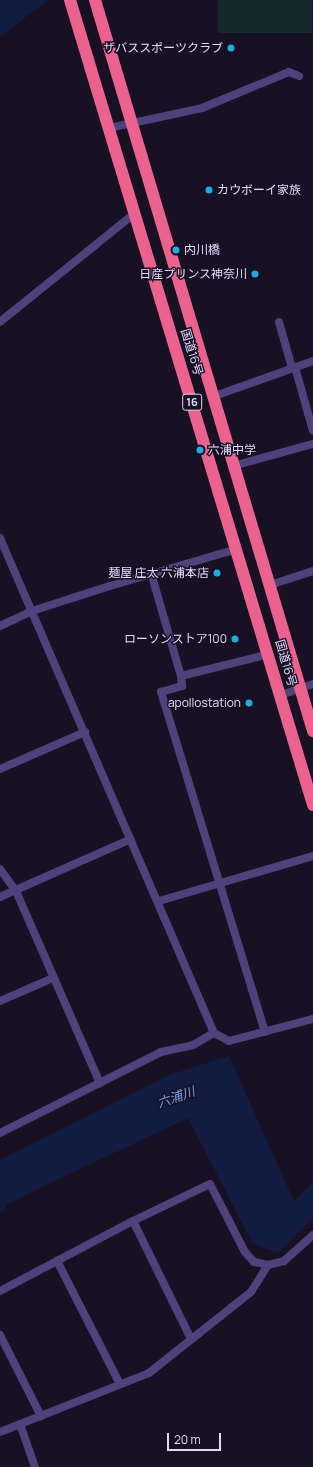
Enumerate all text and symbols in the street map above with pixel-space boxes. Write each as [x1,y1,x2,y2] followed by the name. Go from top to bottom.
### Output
[103,41,223,55] place label: ザバススポーツクラブ
[226,43,236,53] marker: ザバススポーツクラブ
[217,183,301,197] place label: カウボーイ家族
[204,185,214,195] marker: カウボーイ家族
[184,243,220,257] place label: 内川橋
[171,245,181,255] marker: 内川橋
[139,267,247,281] place label: 日産プリンス神奈川
[250,269,260,279] marker: 日産プリンス神奈川
[178,327,206,377] street label: 国道16号
[182,393,202,411] road number: 16
[208,443,256,457] place label: 六浦中学
[195,445,205,455] marker: 六浦中学
[108,566,209,580] place label: 麺屋 庄太 六浦本店
[212,568,222,578] marker: 麺屋 庄太 六浦本店
[124,632,227,646] place label: ローソンストア100
[230,634,240,644] marker: ローソンストア100
[272,638,300,688] street label: 国道16号
[168,696,241,710] place label: apollostation
[244,698,254,708] marker: apollostation
[155,1083,197,1111] water label: 六浦川
[169,1425,223,1451] scale bar
[174,1431,201,1448] text: 20 m

